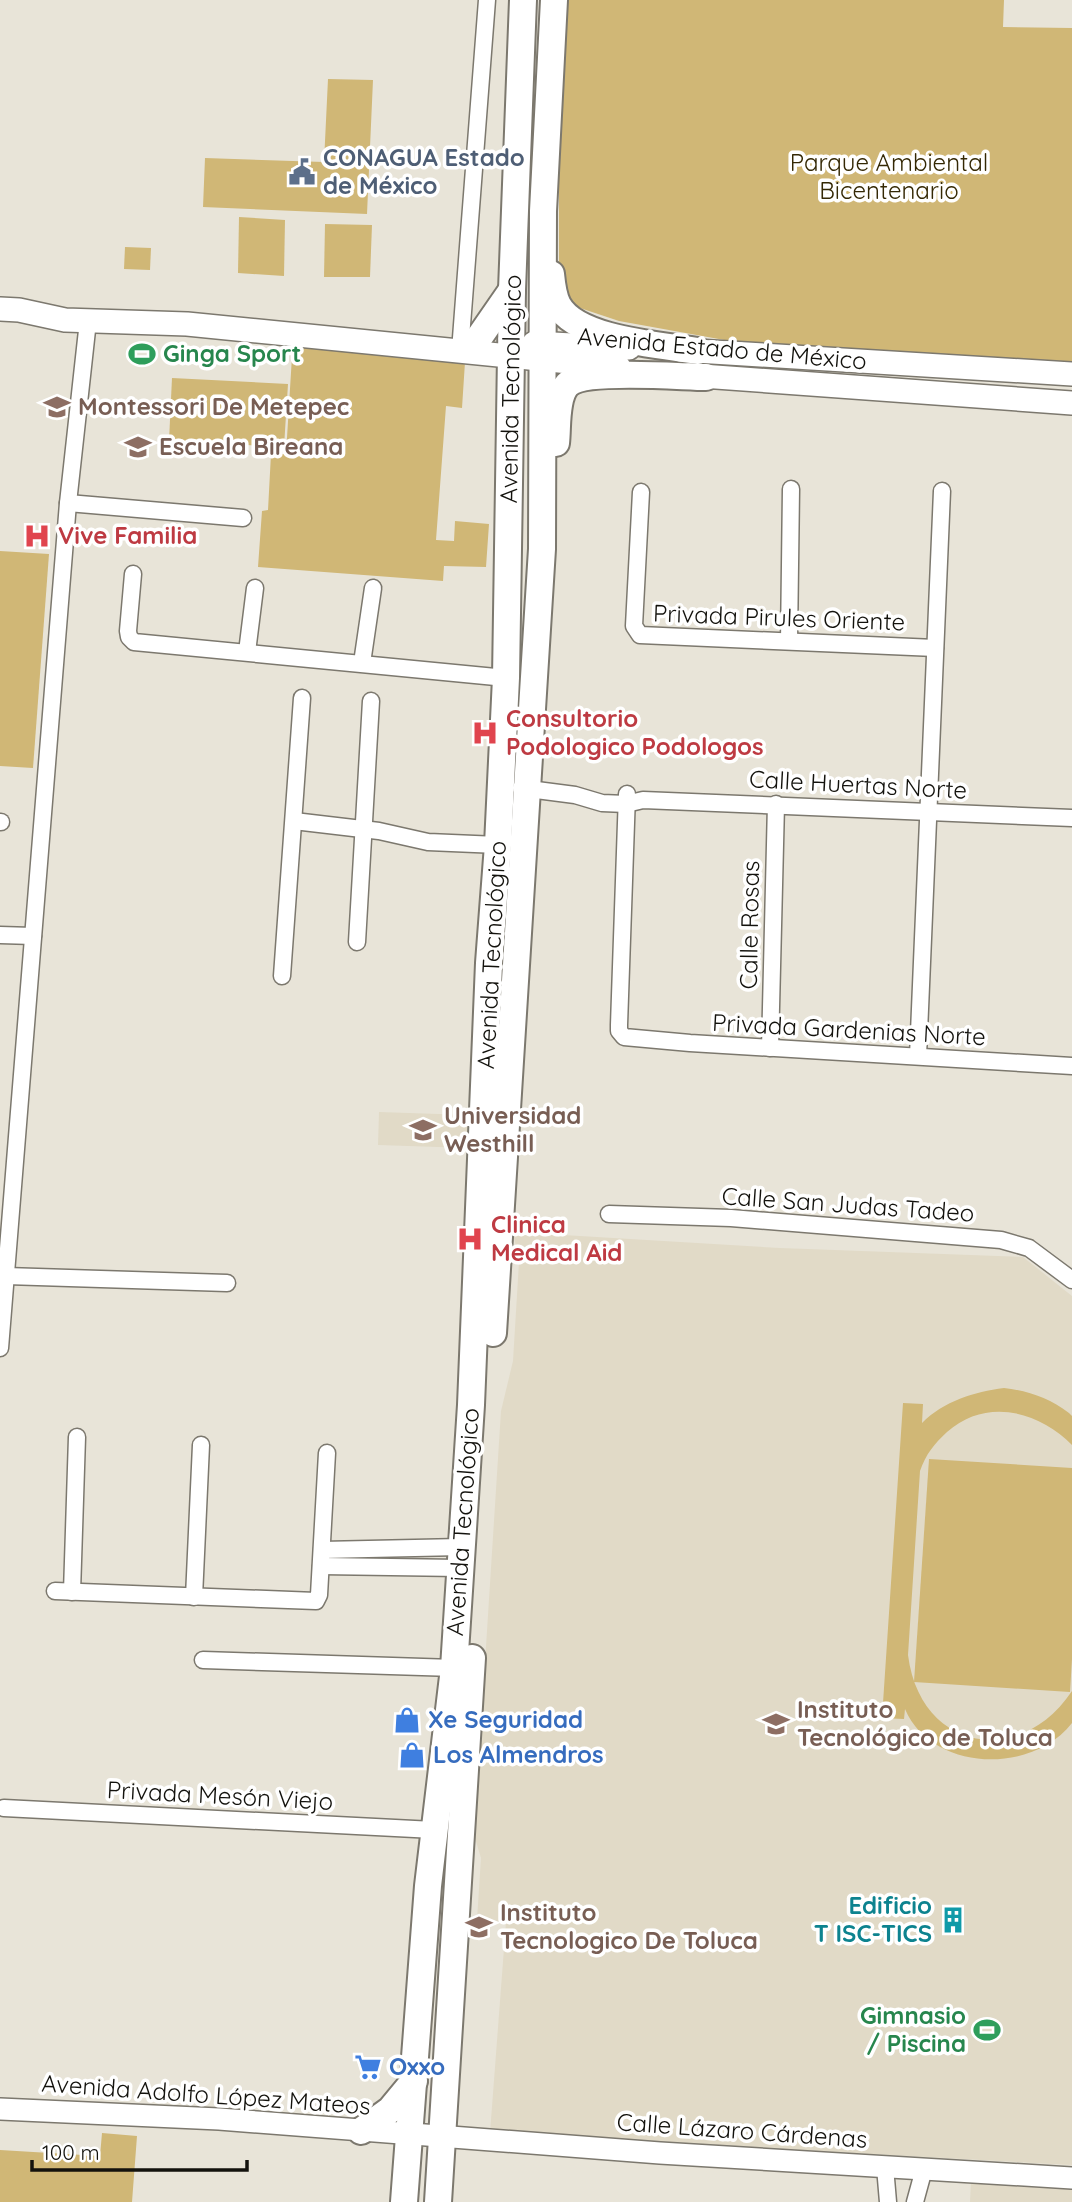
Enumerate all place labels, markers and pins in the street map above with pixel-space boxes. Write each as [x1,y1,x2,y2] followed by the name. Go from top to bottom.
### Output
[323,142,525,200] place label: CONAGUA Estado de México
[287,157,317,187] public building icon: CONAGUA Estado de México
[163,338,301,368] place label: Ginga Sport
[127,339,157,369] sports icon: Ginga Sport
[78,391,349,421] place label: Montessori De Metepec
[42,392,72,422] school or university icon: Montessori De Metepec
[159,431,343,461] place label: Escuela Bireana
[123,432,153,462] school or university icon: Escuela Bireana
[58,520,197,550] place label: Vive Familia
[22,521,52,551] hospital icon: Vive Familia
[506,703,763,761] place label: Consultorio Podologico Podologos
[470,718,500,748] hospital icon: Consultorio Podologico Podologos
[444,1100,581,1158] place label: Universidad Westhill
[408,1115,438,1145] school or university icon: Universidad Westhill
[491,1209,622,1267] place label: Clinica Medical Aid
[455,1224,485,1254] hospital icon: Clinica Medical Aid
[797,1694,1053,1752] place label: Instituto Tecnológico de Toluca
[428,1704,583,1734] place label: Xe Seguridad
[392,1705,422,1735] shop icon: Xe Seguridad
[761,1709,791,1739] school or university icon: Instituto Tecnológico de Toluca
[433,1739,604,1769] place label: Los Almendros
[397,1740,427,1770] shop icon: Los Almendros
[814,1890,932,1948] place label: Edificio T ISC-TICS
[500,1897,758,1955] place label: Instituto Tecnologico De Toluca
[938,1905,968,1935] building icon: Edificio T ISC-TICS
[464,1912,494,1942] school or university icon: Instituto Tecnologico De Toluca
[860,2000,966,2058] place label: Gimnasio / Piscina
[972,2015,1002,2045] sports icon: Gimnasio / Piscina
[389,2051,445,2081] place label: Oxxo
[353,2052,383,2082] supermarket icon: Oxxo

